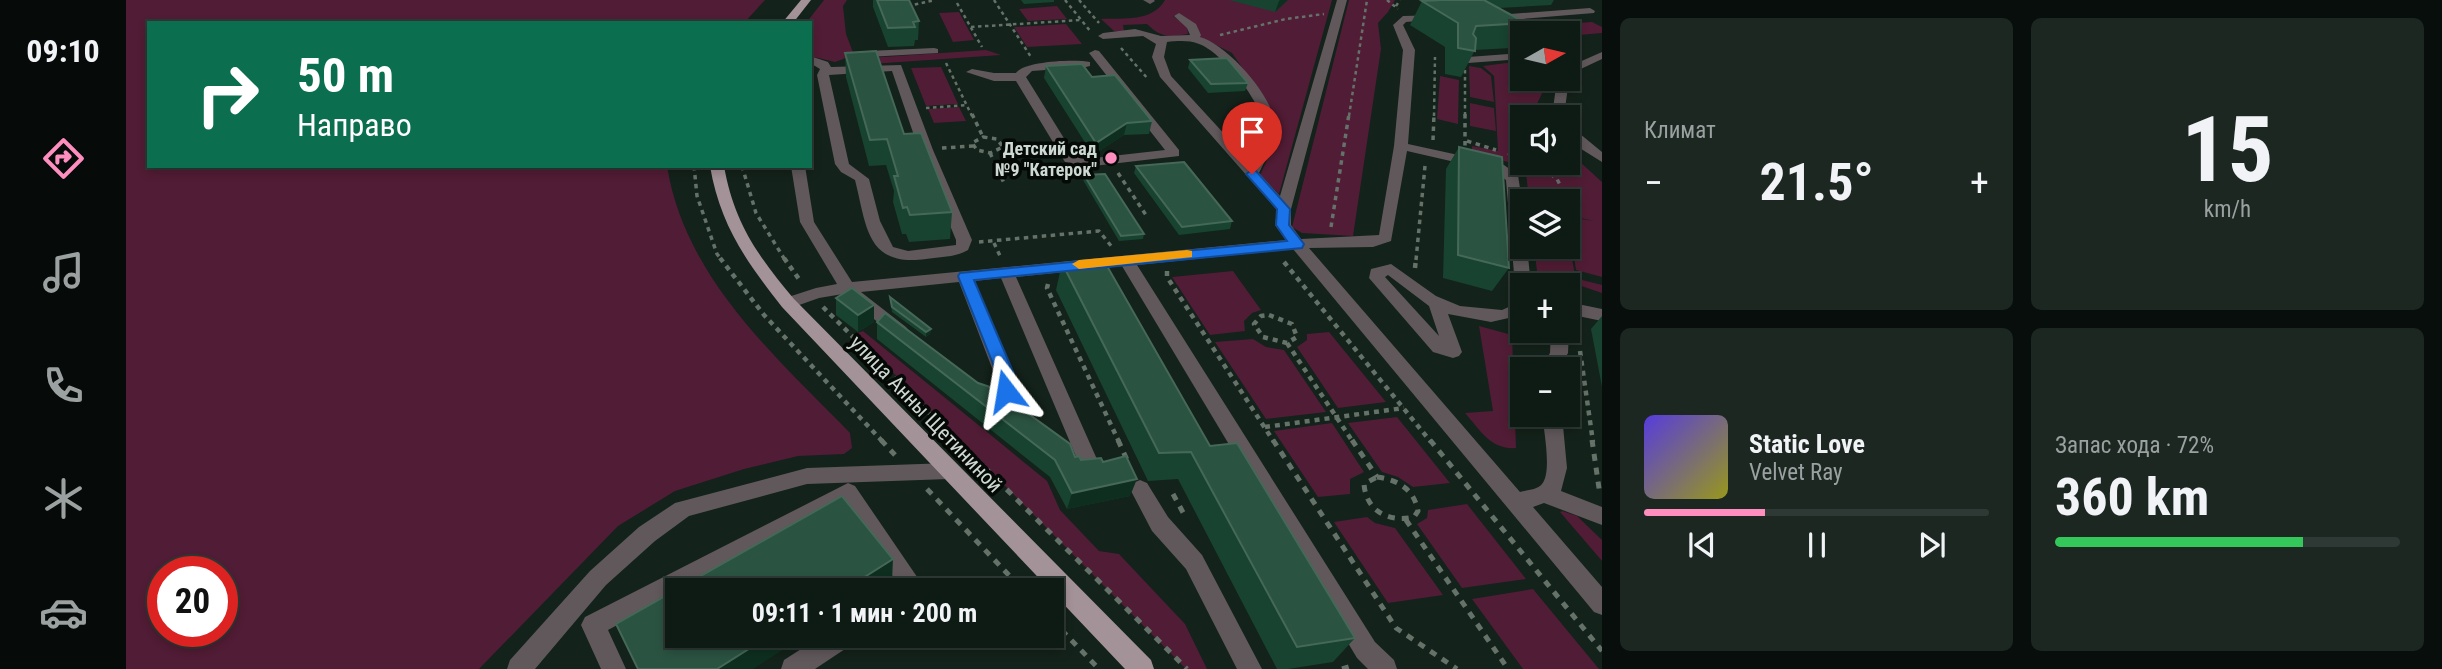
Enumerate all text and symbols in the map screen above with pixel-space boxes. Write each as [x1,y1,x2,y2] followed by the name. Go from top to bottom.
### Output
[1510,21,1580,91] north arrow
[1510,21,1580,427] map controls
[26,32,100,70] text: 09:10
[297,47,394,104] text: 50 m
[182,49,273,140] icon: right
[2182,97,2273,203] text: 15
[1222,102,1282,174] pin
[1510,105,1580,175] button: sound
[297,106,412,144] text: Направо
[1233,113,1271,151] icon: arrive
[1644,117,1716,144] text: Климат
[39,134,88,183] icon: directions
[995,138,1097,180] place label: Детский сад №9 "Катерок"
[1103,150,1119,166] marker: Детский сад №9 "Катерок"
[1759,152,1874,213] text: 21.5°
[1644,161,1663,205] text: −
[1970,161,1989,205] text: +
[1510,189,1580,259] button: layers
[2204,196,2251,223] text: km/h
[39,248,88,297] icon: music
[1510,273,1580,343] button: +
[845,331,1007,497] street label: улица Анны Щетининой
[969,354,1043,428] position arrow
[1510,357,1580,427] button: −
[39,361,88,410] icon: phone
[1749,429,1865,459] text: Static Love
[2055,432,2214,459] text: Запас хода · 72%
[1749,459,1843,486] text: Velvet Ray
[2055,467,2209,528] text: 360 km
[39,474,88,523] icon: climate
[1683,526,1721,564] icon: previous
[1798,526,1836,564] icon: pause
[1913,526,1951,564] icon: next
[147,556,238,647] speed limit sign: 20
[39,588,88,637] icon: car
[752,598,977,628] text: 09:11 · 1 мин · 200 m

